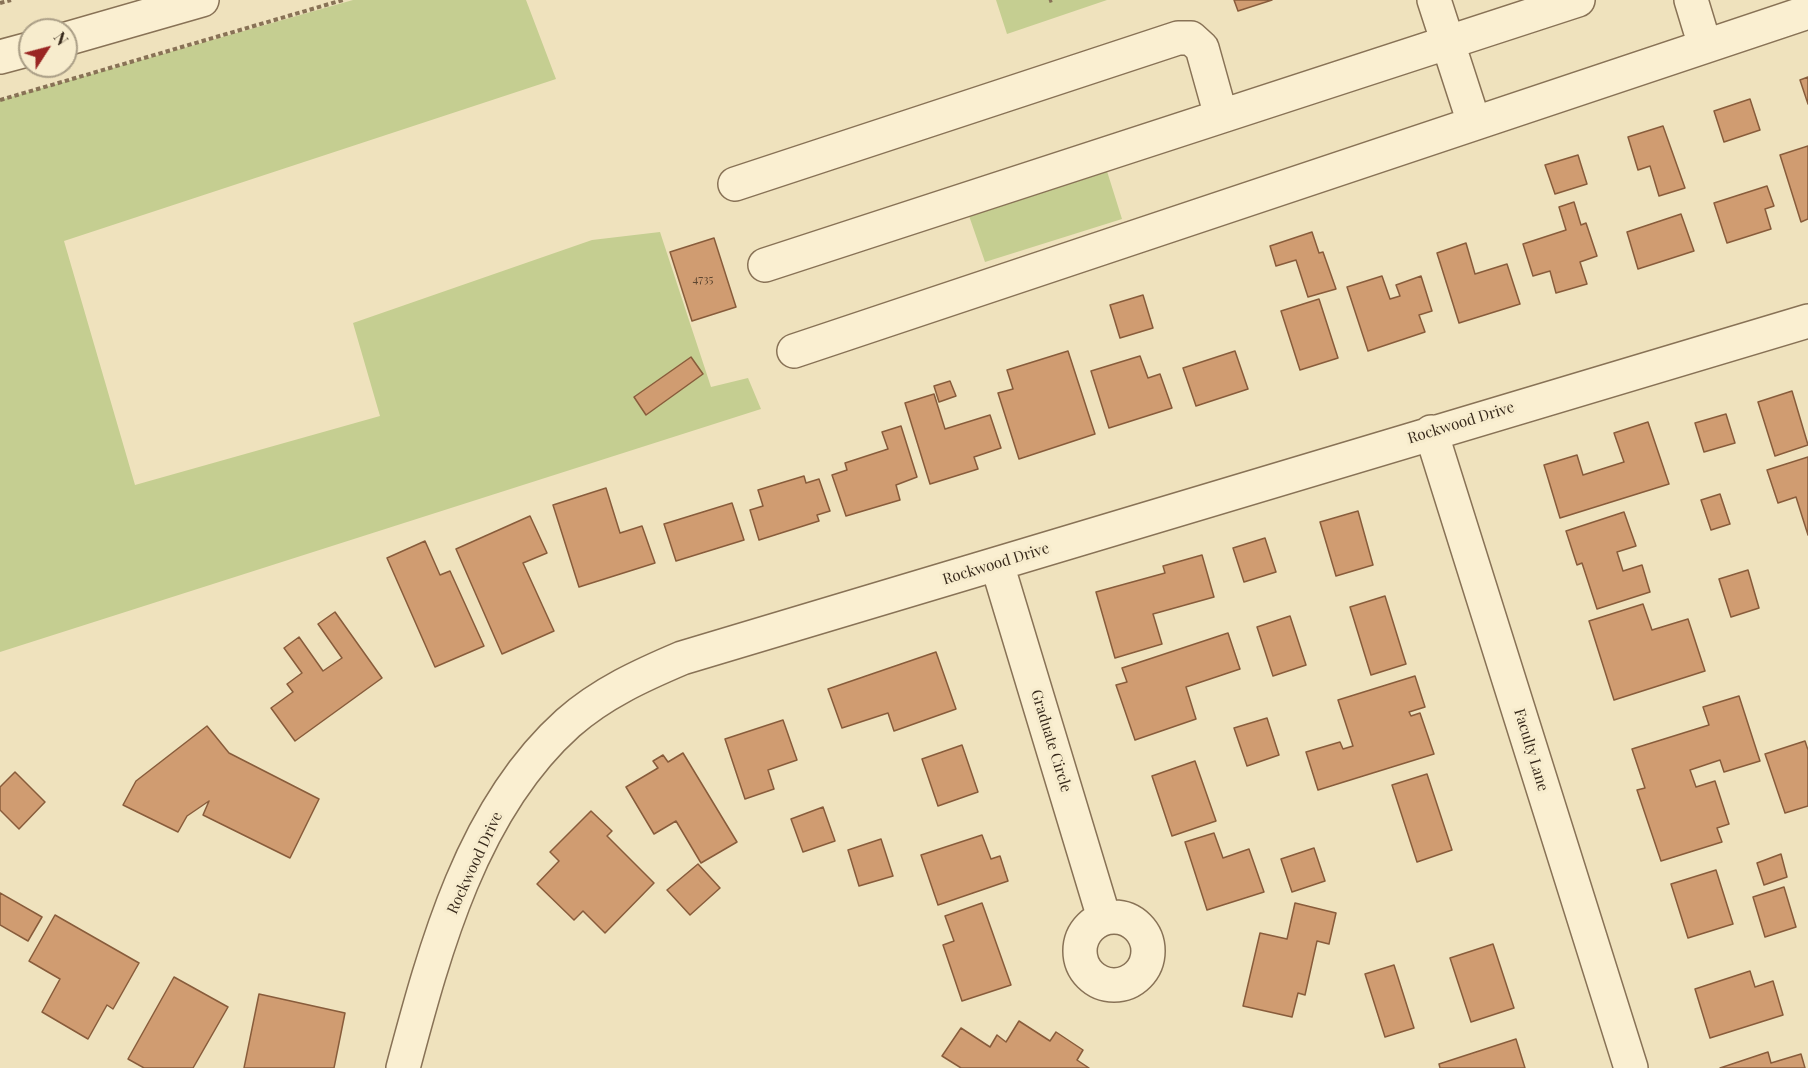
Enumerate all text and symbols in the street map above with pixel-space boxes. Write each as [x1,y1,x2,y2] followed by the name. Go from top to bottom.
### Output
[18,18,78,78] north arrow
[49,27,73,49] text: N
[692,272,714,286] house number: 4735
[1406,398,1516,448] street label: Rockwood Drive
[941,539,1051,589] street label: Rockwood Drive
[1027,688,1075,794] street label: Graduate Circle
[1510,706,1552,794] street label: Faculty Lane
[443,809,507,917] street label: Rockwood Drive

